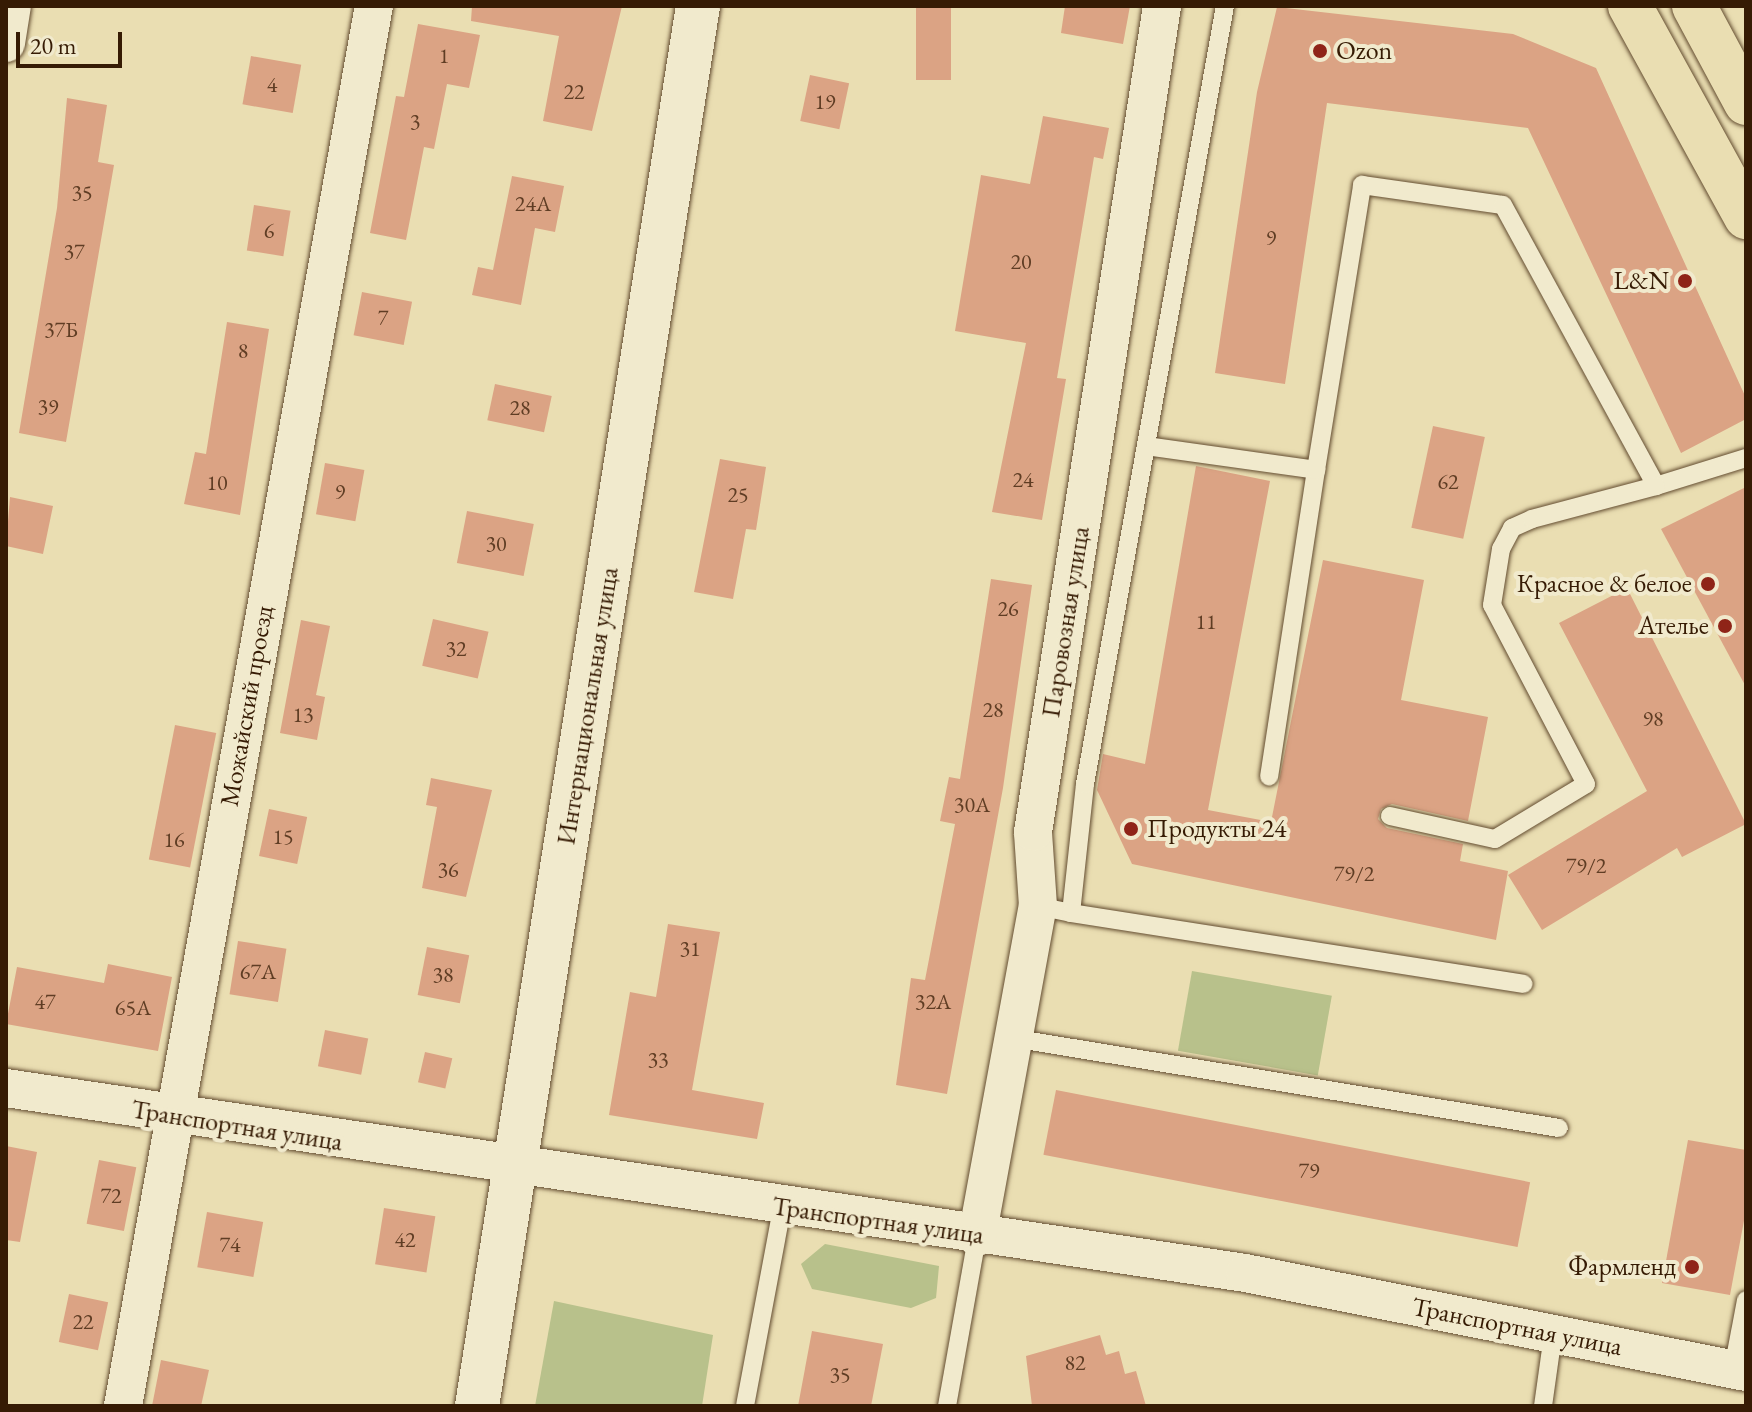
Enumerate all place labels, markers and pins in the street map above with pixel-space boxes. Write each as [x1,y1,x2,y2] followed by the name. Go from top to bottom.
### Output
[1336,35,1392,67] place label: Ozon
[1311,42,1329,60] marker: Ozon
[1614,265,1669,297] place label: L&N
[1676,272,1694,290] marker: L&N
[1517,568,1692,600] place label: Красное & белое
[1699,575,1717,593] marker: Красное & белое
[1638,610,1709,642] place label: Ателье
[1716,617,1734,635] marker: Ателье
[1147,813,1287,845] place label: Продукты 24
[1122,820,1140,838] marker: Продукты 24
[1568,1251,1676,1283] place label: Фармленд
[1683,1258,1701,1276] marker: Фармленд

